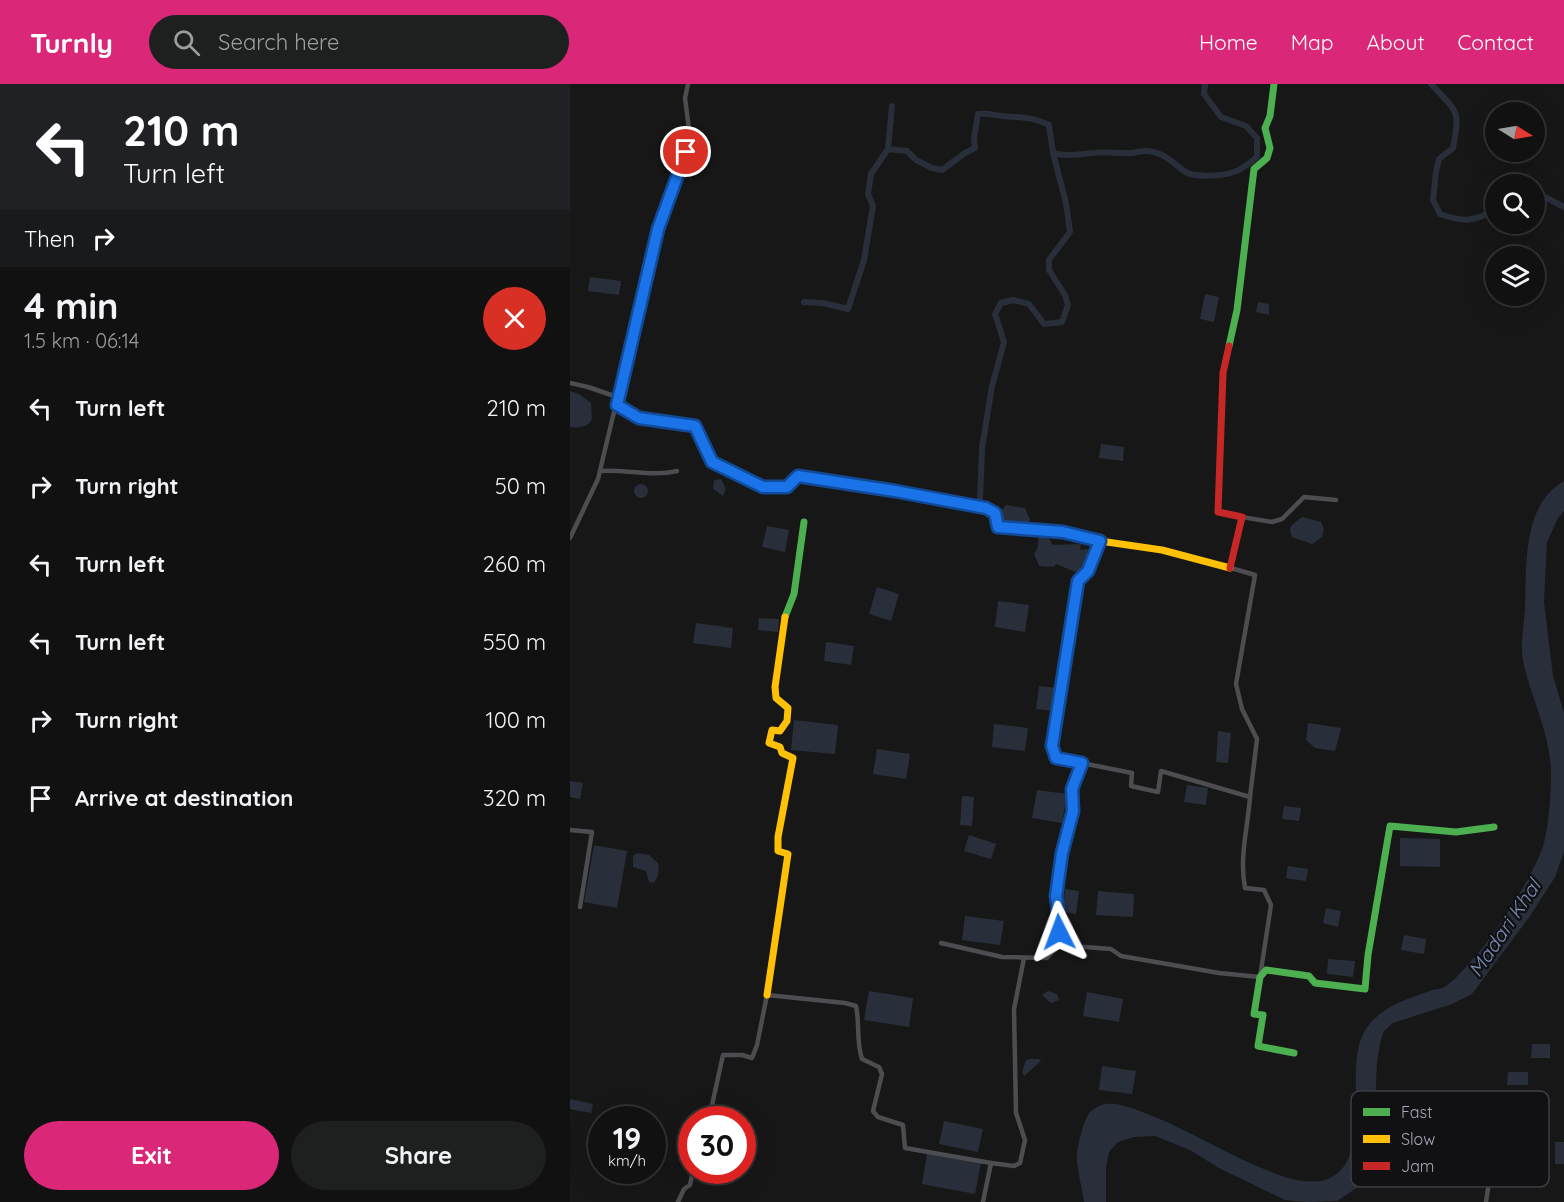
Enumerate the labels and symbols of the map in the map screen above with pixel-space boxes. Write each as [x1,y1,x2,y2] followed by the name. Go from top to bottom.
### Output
[1485,102,1545,162] north arrow
[660,126,711,177] pin
[1462,873,1547,981] water label: Madari Khal
[1027,900,1091,964] position arrow
[1351,1091,1549,1187] legend
[1401,1102,1432,1122] text: Fast
[678,1106,756,1184] speed limit sign: 30
[1401,1129,1435,1149] text: Slow
[1401,1156,1434,1176] text: Jam

